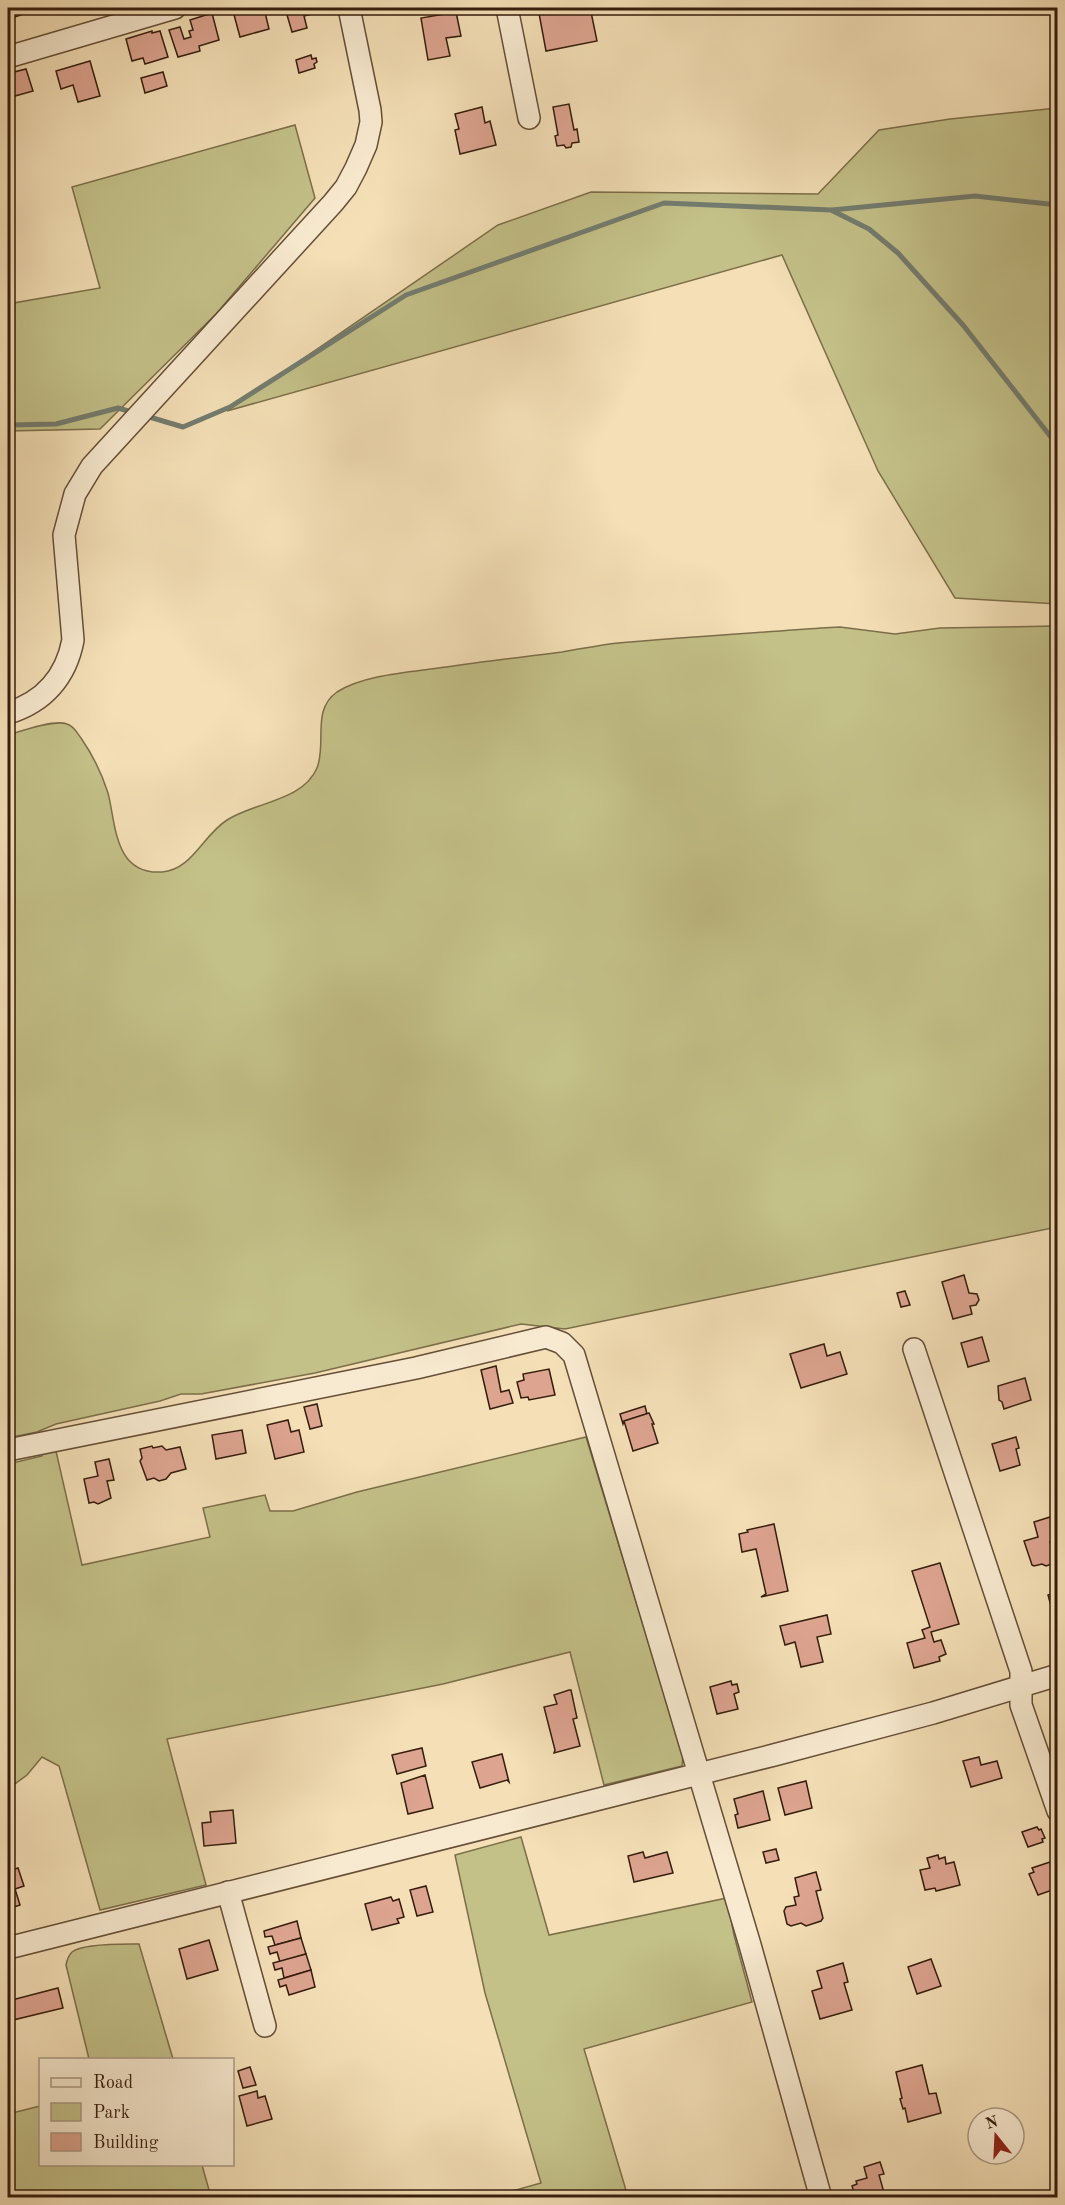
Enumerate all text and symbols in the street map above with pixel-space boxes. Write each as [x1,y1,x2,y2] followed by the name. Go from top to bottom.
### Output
[39,2058,234,2166] legend
[93,2074,133,2092] text: Road
[93,2104,130,2122] text: Park
[966,2106,1026,2166] north arrow
[984,2114,1001,2133] text: N
[93,2134,159,2152] text: Building

